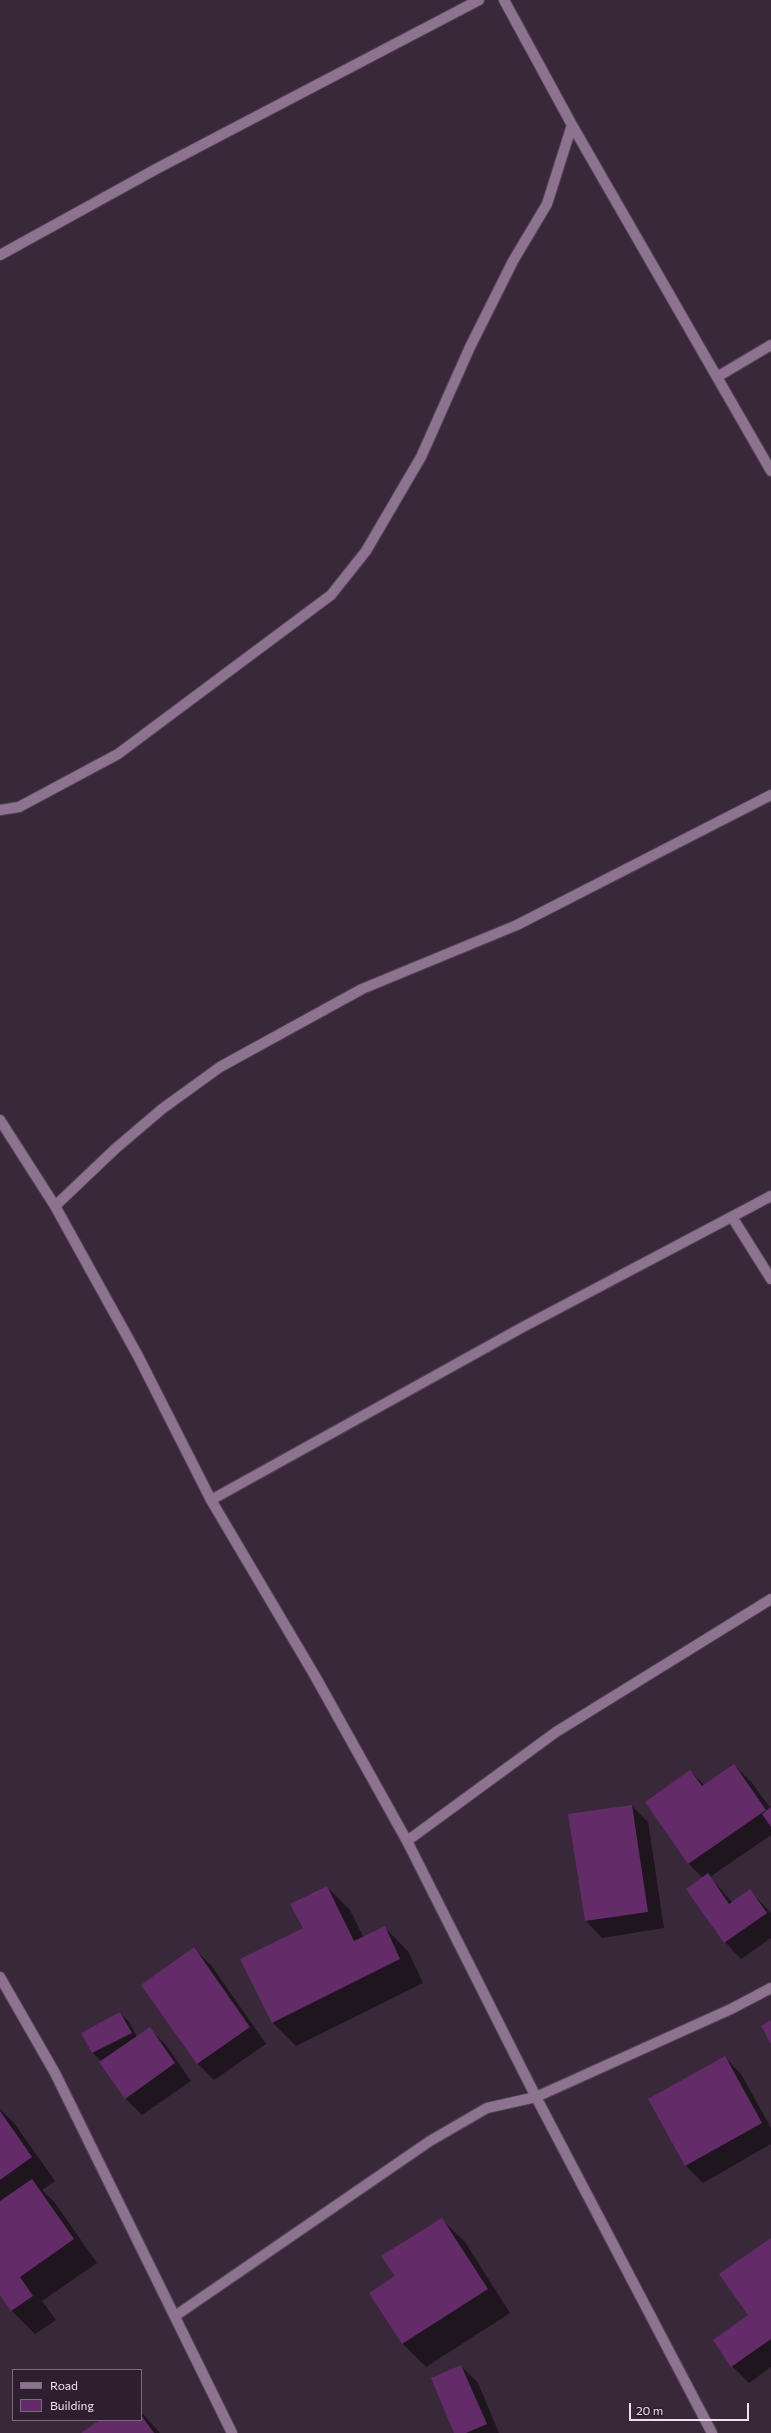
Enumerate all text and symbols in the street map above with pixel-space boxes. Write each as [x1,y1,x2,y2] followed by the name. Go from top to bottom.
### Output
[12,2369,142,2421] legend
[50,2378,78,2392] text: Road
[631,2395,751,2421] scale bar
[50,2398,94,2412] text: Building
[636,2403,663,2417] text: 20 m

